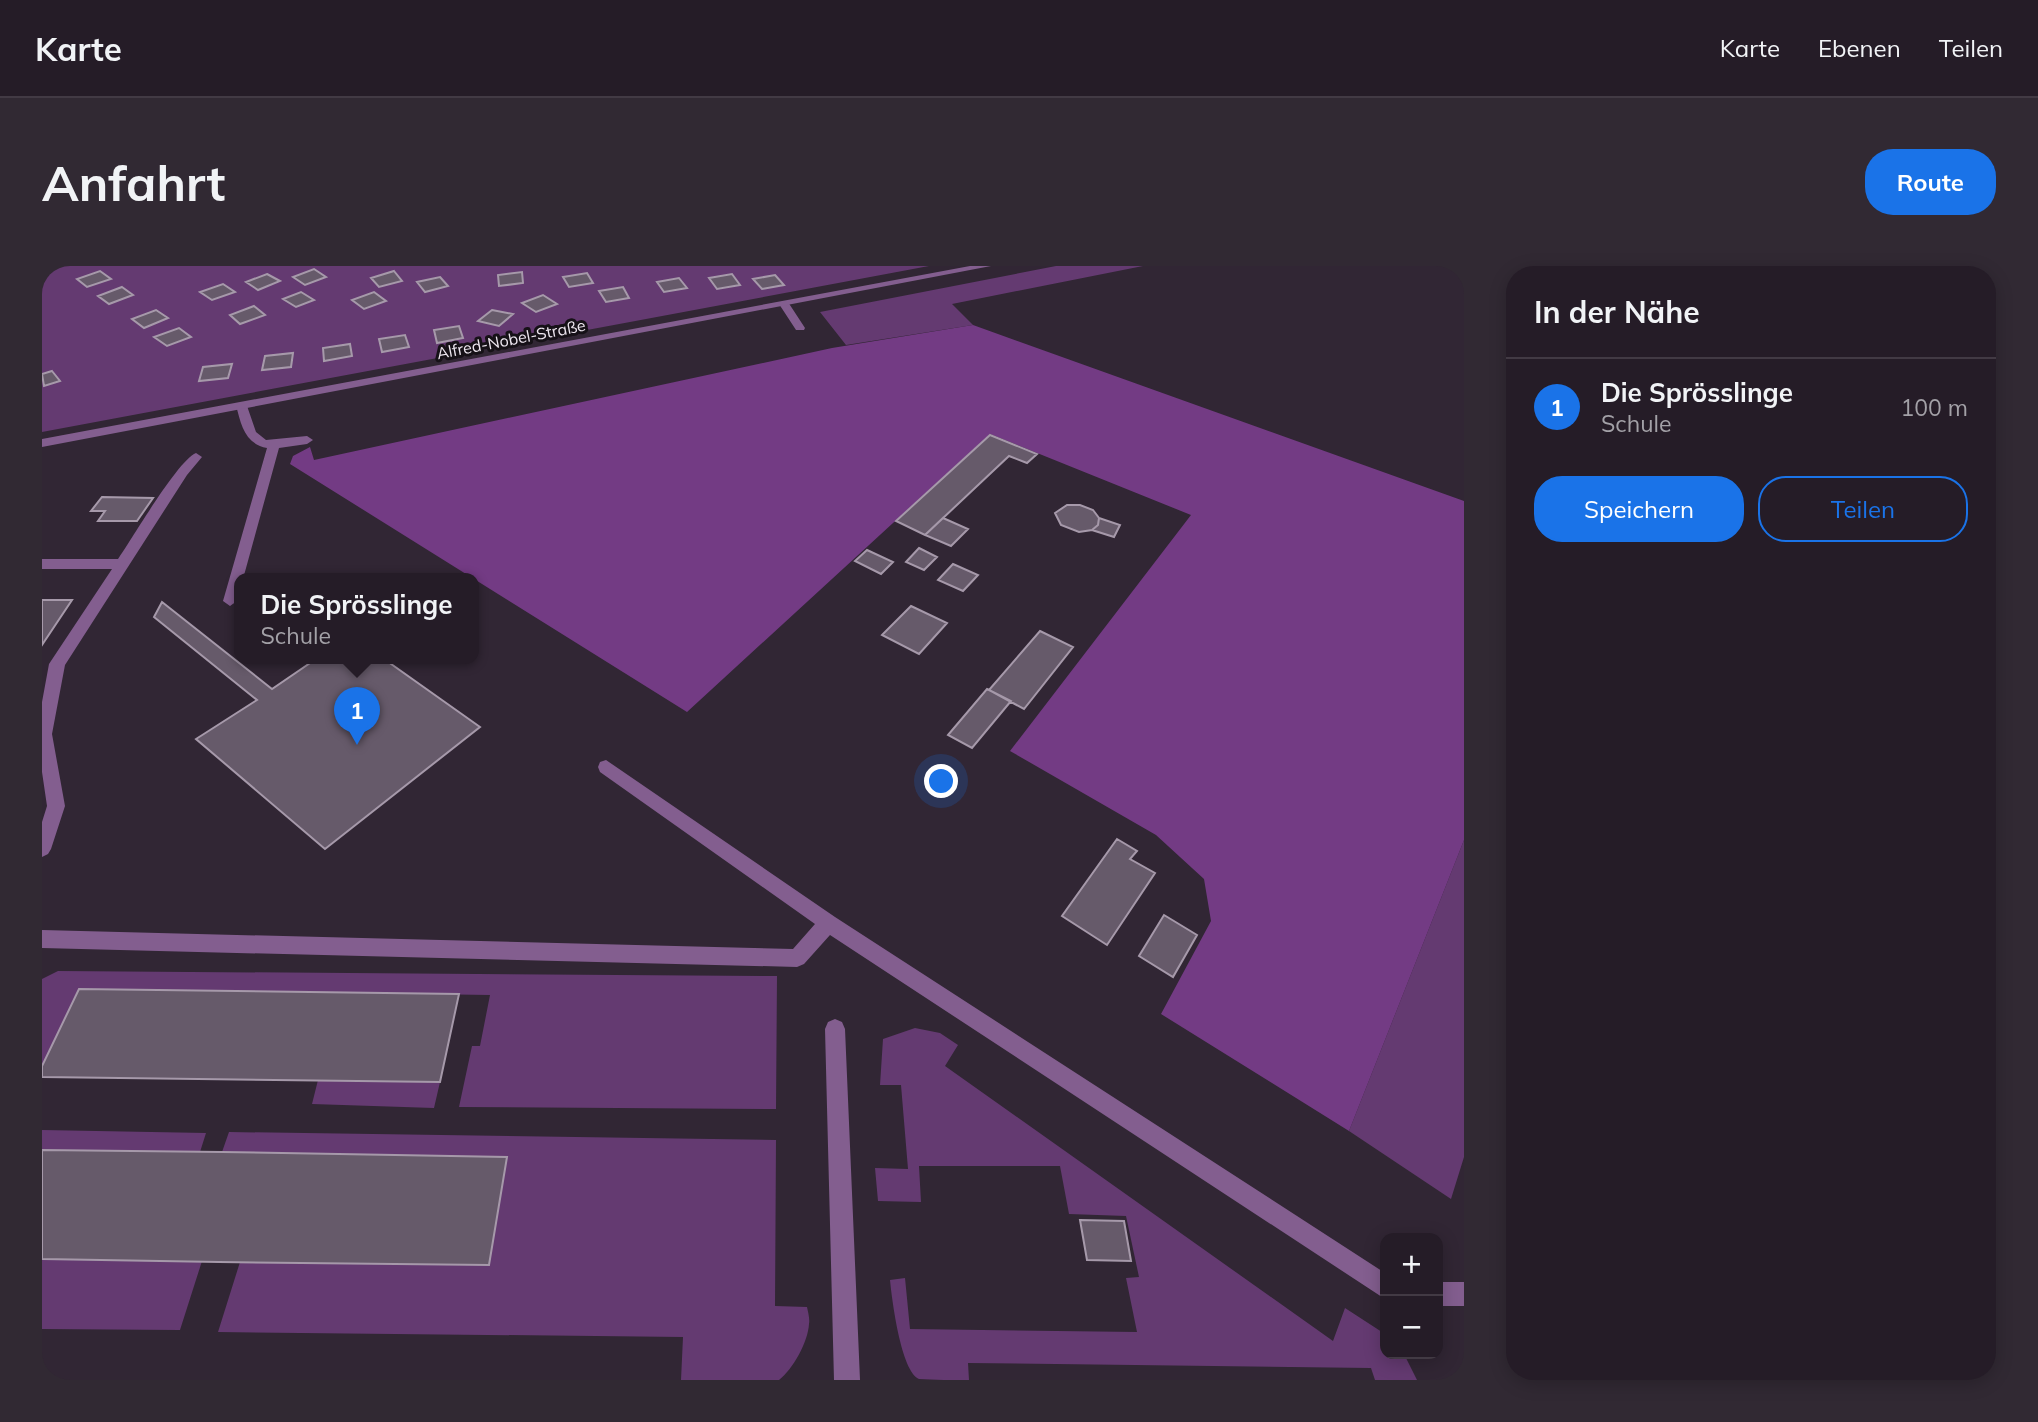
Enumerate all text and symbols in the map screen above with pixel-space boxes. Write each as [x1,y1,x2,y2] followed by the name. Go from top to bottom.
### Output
[35,28,122,69] text: Karte
[1720,33,1780,63] text: Karte
[1818,33,1901,63] text: Ebenen
[1939,33,2003,63] text: Teilen
[1865,149,1996,215] button: Route
[42,152,225,213] text: Anfahrt
[1534,293,1700,331] text: In der Nähe
[435,315,587,363] street label: Alfred-Nobel-Straße
[1601,376,1793,409] text: Die Sprösslinge
[1550,393,1564,422] text: 1
[1900,393,1968,422] text: 100 m
[1601,409,1671,438] text: Schule
[1534,476,1744,542] button: Speichern
[1758,476,1968,542] button: Teilen
[234,573,479,664] popup
[261,588,452,621] text: Die Sprösslinge
[261,621,331,650] text: Schule
[334,687,380,745] pin: 1
[924,764,958,798] your location
[1380,1233,1443,1359] map controls
[1380,1233,1443,1296] button: +
[1380,1296,1443,1359] button: −

